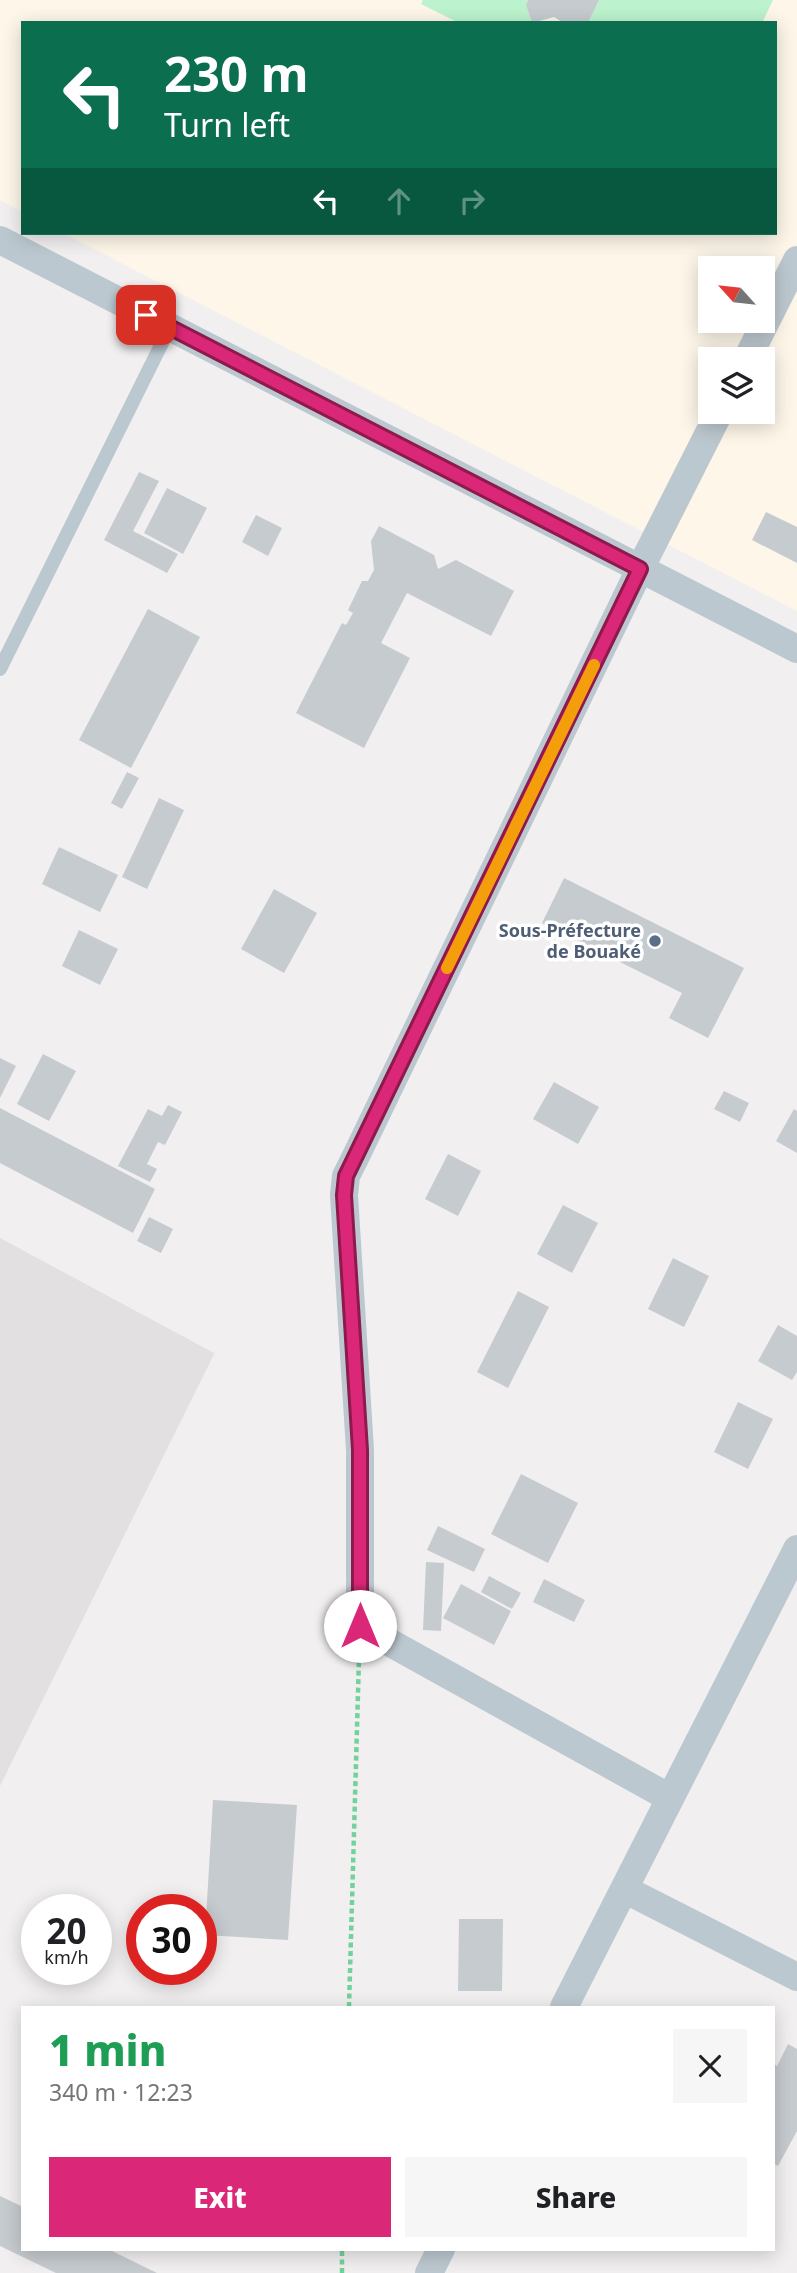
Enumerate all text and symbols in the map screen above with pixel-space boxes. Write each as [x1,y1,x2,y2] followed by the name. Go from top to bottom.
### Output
[164,40,309,106] text: 230 m
[49,49,140,140] icon: left
[164,103,290,146] text: Turn left
[307,182,345,220] icon: left
[380,182,418,220] icon: ahead
[453,182,491,220] icon: right
[698,256,775,332] north arrow
[698,256,775,424] map controls
[116,285,176,345] pin
[127,296,165,334] icon: arrive
[698,347,775,424] button: layers
[499,918,641,963] place label: Sous-Préfecture de Bouaké
[647,933,663,949] marker: Sous-Préfecture de Bouaké
[323,1589,397,1663] position arrow
[126,1894,217,1985] speed limit sign: 30
[46,1907,87,1954] text: 20
[44,1945,89,1969] text: km/h
[49,2021,166,2078] text: 1 min
[673,2029,747,2103] button: close
[49,2076,193,2108] text: 340 m · 12:23
[49,2157,391,2237] button: Exit
[405,2157,747,2237] button: Share

